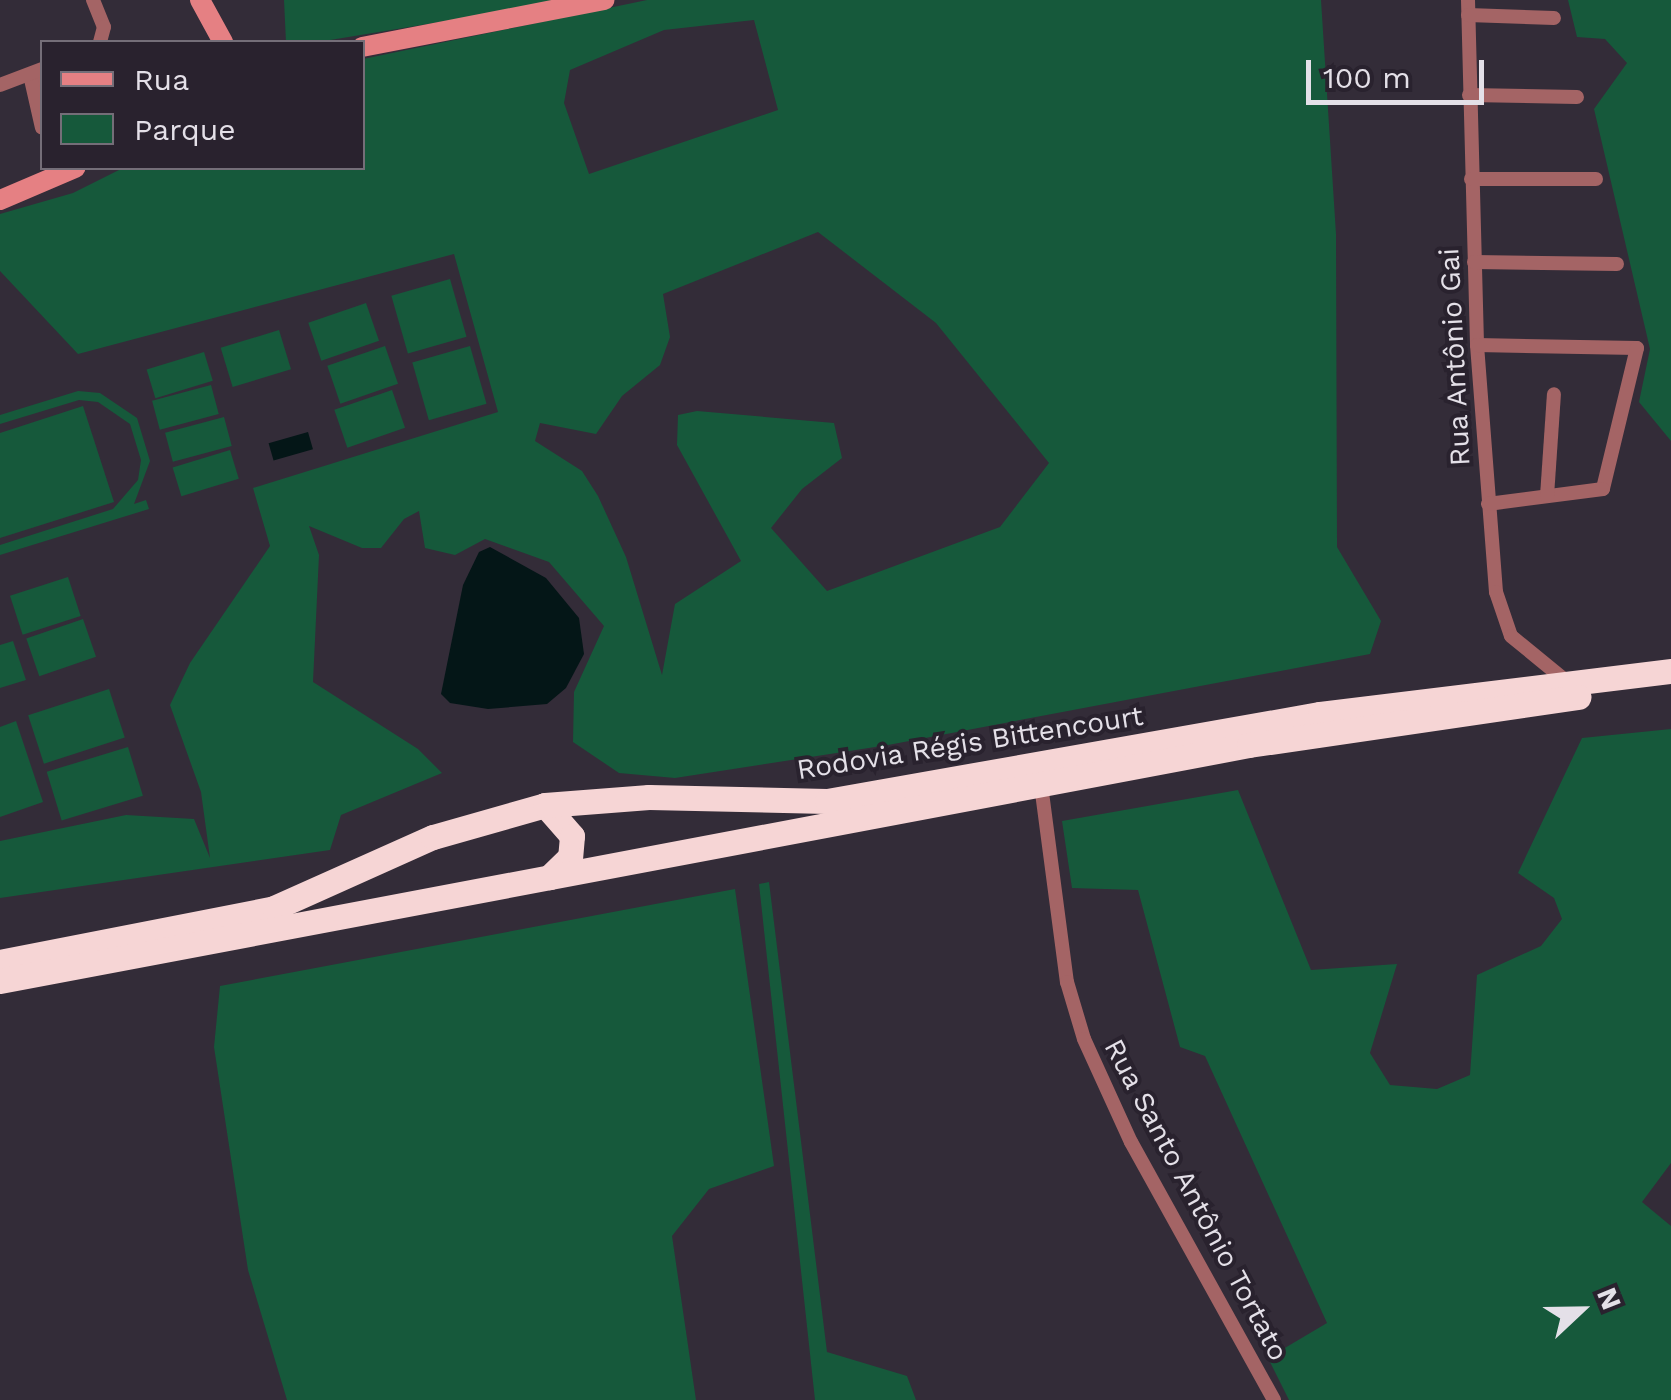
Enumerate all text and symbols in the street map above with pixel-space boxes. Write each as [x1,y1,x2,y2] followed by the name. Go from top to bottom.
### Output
[40,40,365,170] legend
[1311,40,1488,102] scale bar
[1323,60,1411,95] text: 100 m
[134,62,189,97] text: Rua
[134,112,236,147] text: Parque
[1432,246,1478,468] street label: Rua Antônio Gai
[794,699,1146,787] street label: Rodovia Régis Bittencourt
[1096,1032,1296,1368] street label: Rua Santo Antônio Tortato
[1531,1260,1631,1360] north arrow
[1590,1283,1628,1314] text: N

